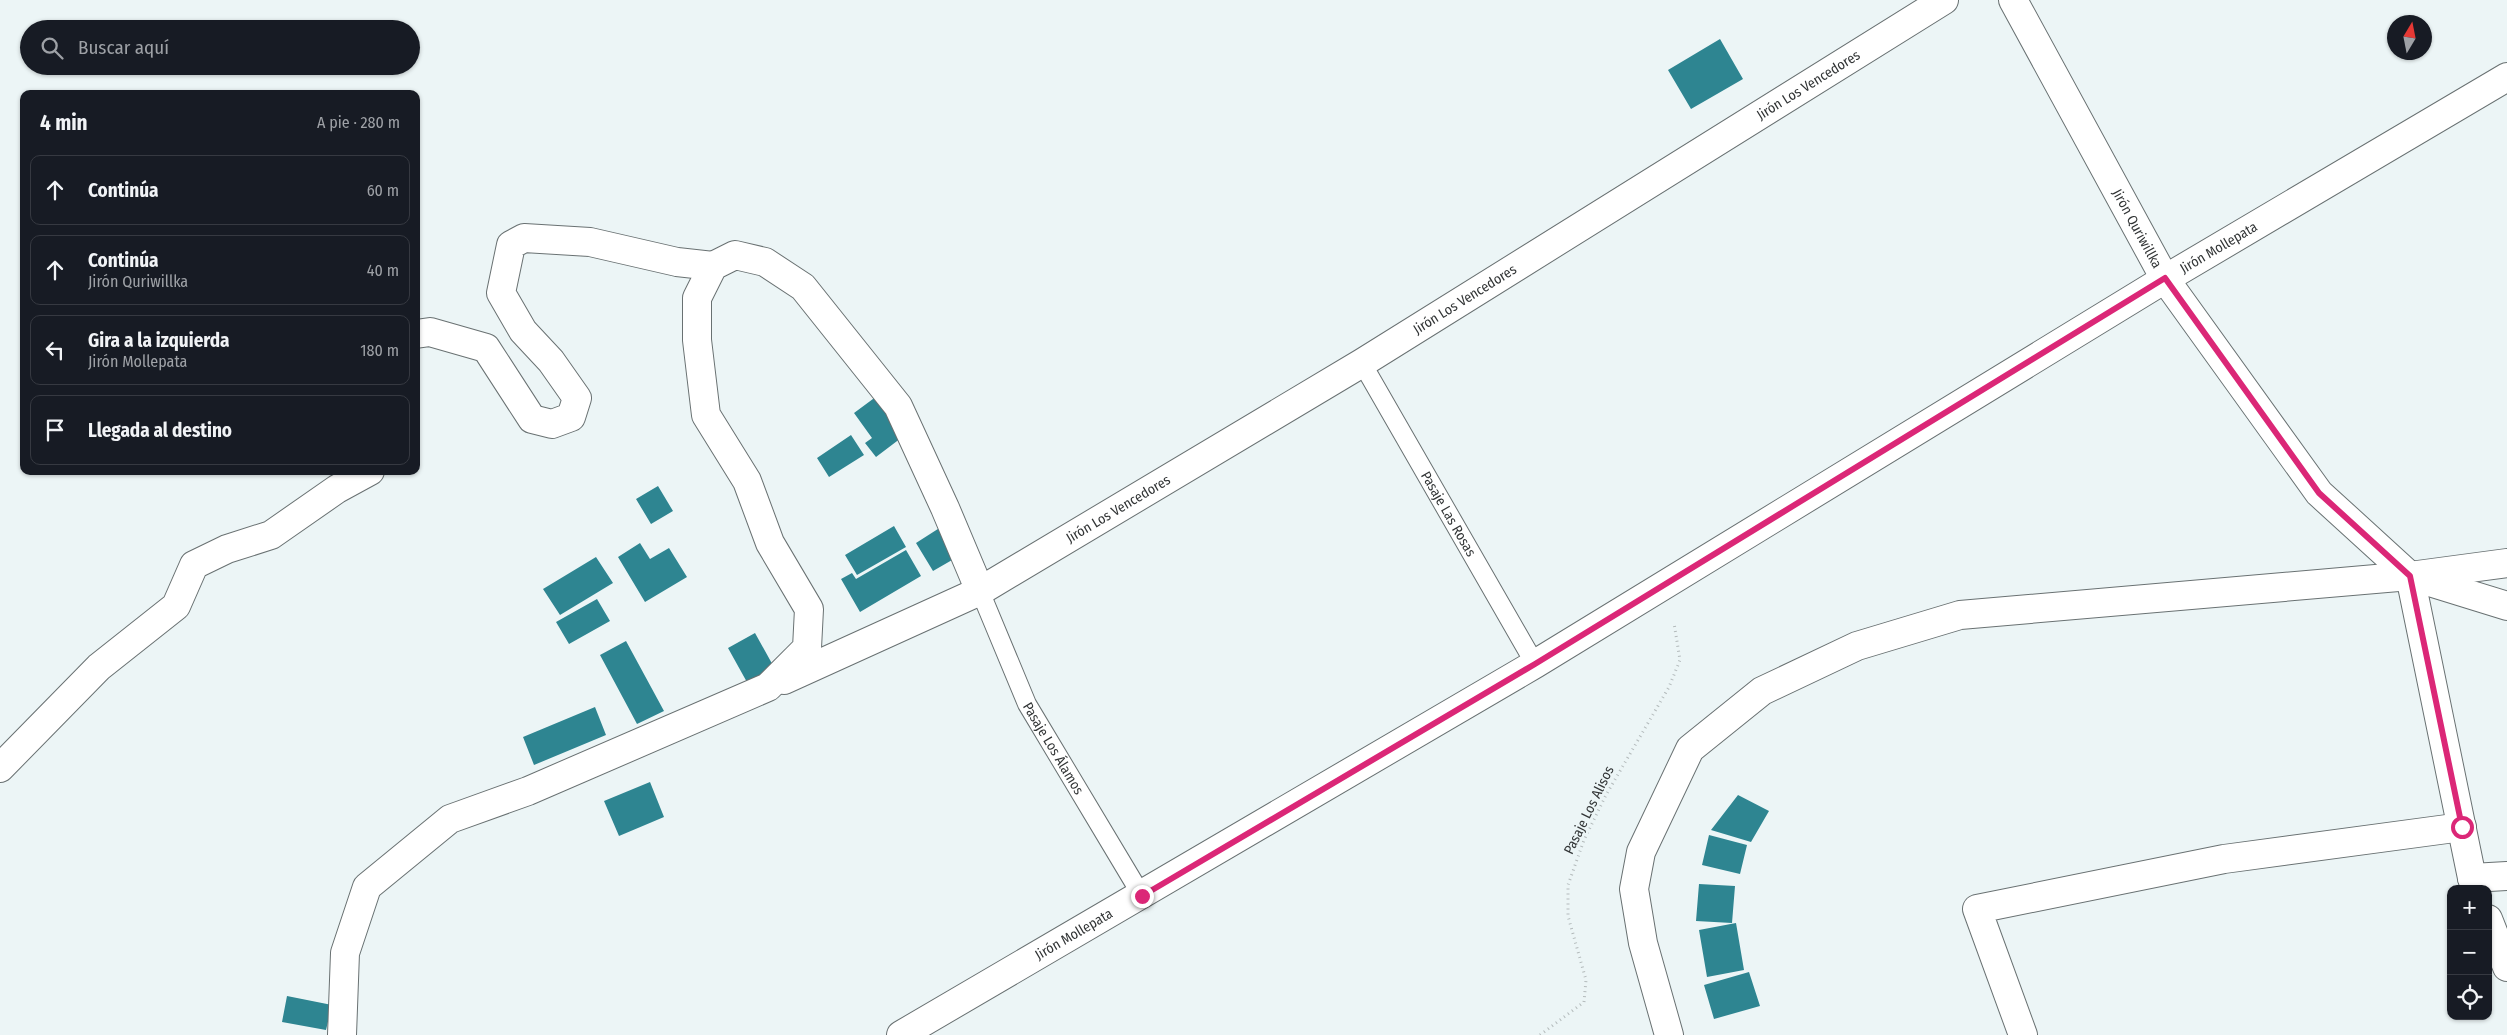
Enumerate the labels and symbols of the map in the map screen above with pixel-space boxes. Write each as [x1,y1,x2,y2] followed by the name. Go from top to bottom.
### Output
[2387,15,2432,60] north arrow
[1753,46,1863,123] street label: Jirón Los Vencedores
[2109,186,2166,271] street label: Jirón Quriwillka
[2177,218,2260,277] street label: Jirón Mollepata
[1410,260,1519,338] street label: Jirón Los Vencedores
[1418,468,1480,559] street label: Pasaje Las Rosas
[1063,471,1173,546] street label: Jirón Los Vencedores
[1019,699,1088,797] street label: Pasaje Los Álamos
[1560,763,1618,857] street label: Pasaje Los Alisos
[2451,816,2474,839] route start
[1131,885,1154,908] route end
[1032,905,1116,963] street label: Jirón Mollepata

